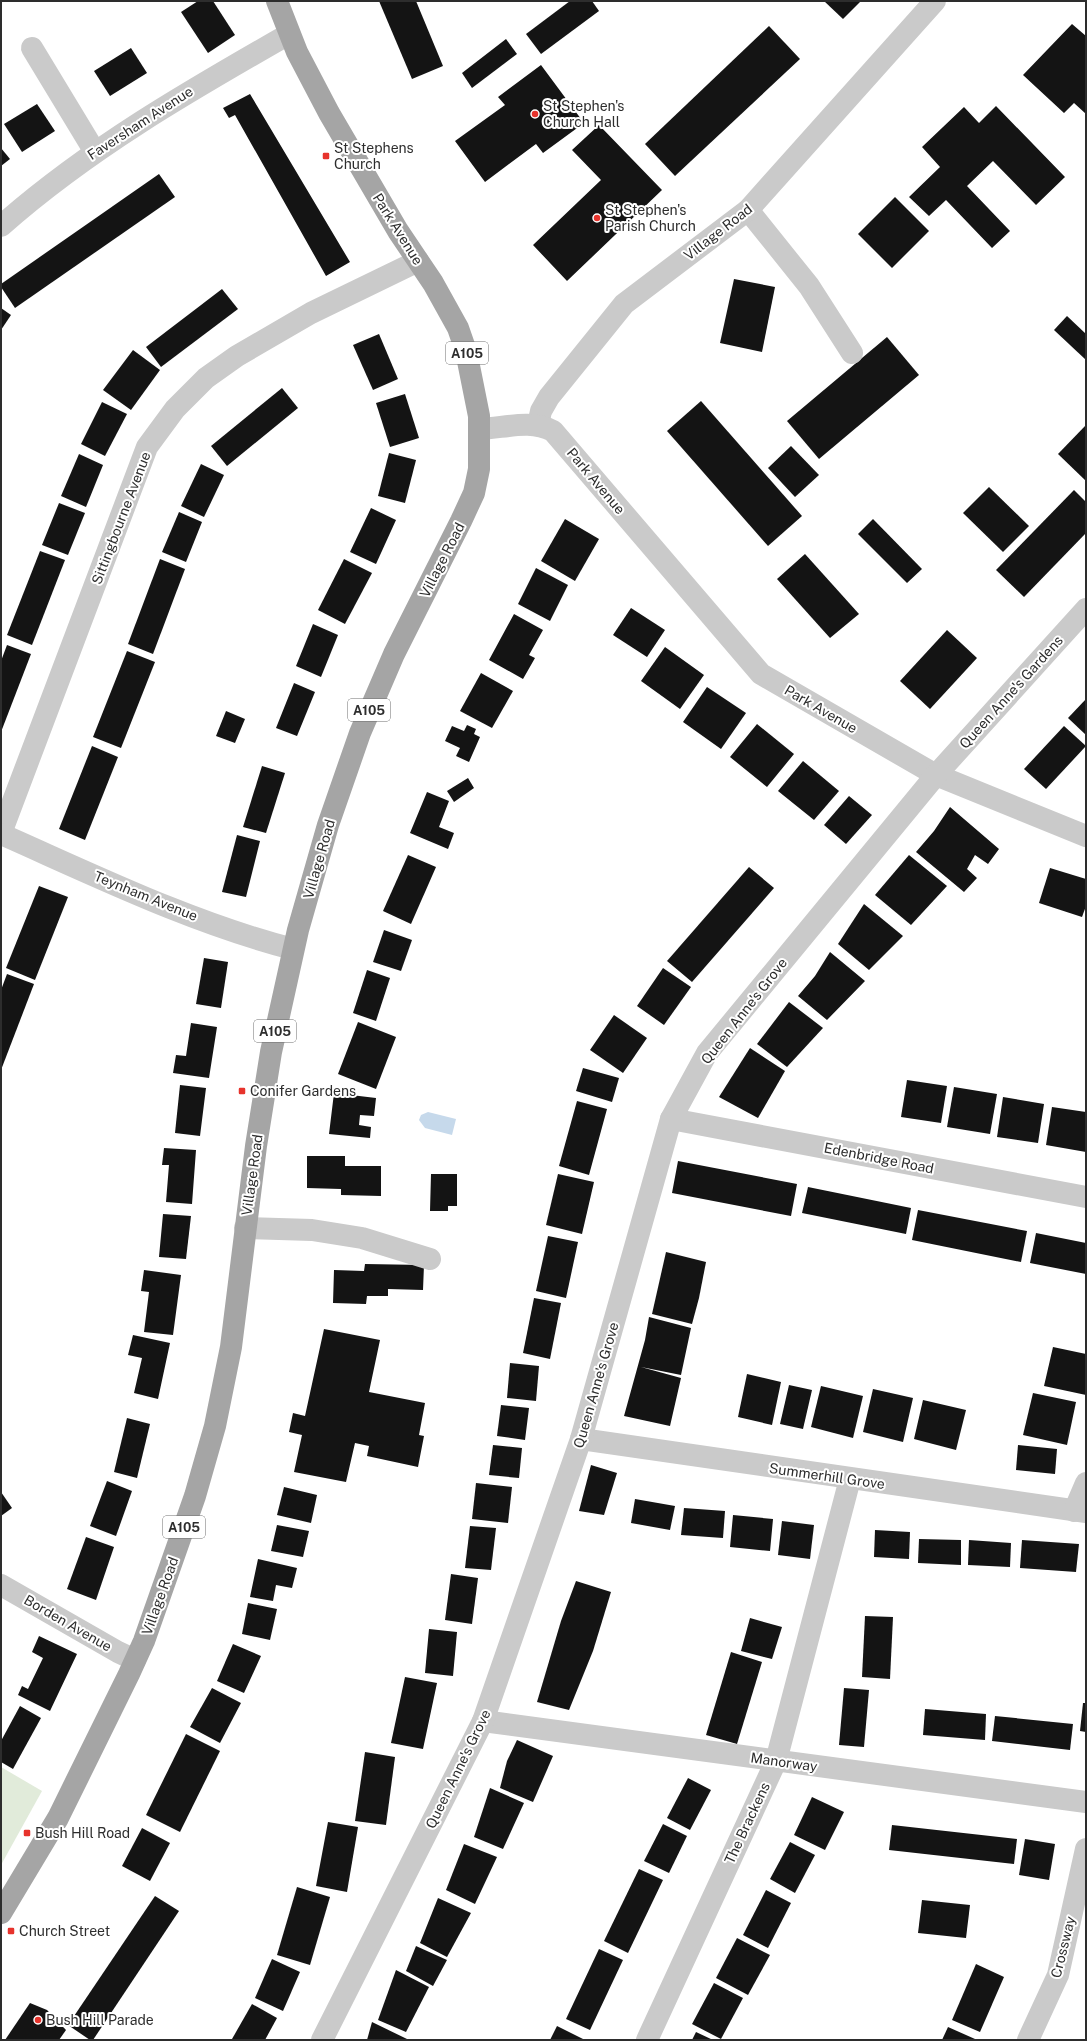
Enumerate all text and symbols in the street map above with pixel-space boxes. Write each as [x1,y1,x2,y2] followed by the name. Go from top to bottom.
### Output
[84,83,196,163] street label: Faversham Avenue
[543,98,624,130] place label: St Stephen's Church Hall
[530,109,540,119] marker: St Stephen's Church Hall
[334,140,414,172] place label: St Stephens Church
[321,151,331,161] marker: St Stephens Church
[370,190,426,268] street label: Park Avenue
[681,201,755,263] street label: Village Road
[605,202,696,234] place label: St Stephen's Parish Church
[592,213,602,223] marker: St Stephen's Parish Church
[446,342,488,364] road number: A105
[564,445,628,517] street label: Park Avenue
[88,449,154,587] street label: Sittingbourne Avenue
[416,520,468,600] street label: Village Road
[956,632,1066,752] street label: Queen Anne's Gardens
[782,682,860,736] street label: Park Avenue
[348,699,390,721] road number: A105
[300,817,338,901] street label: Village Road
[92,868,200,924] street label: Teynham Avenue
[698,955,790,1067] street label: Queen Anne's Grove
[254,1020,296,1042] road number: A105
[250,1083,356,1099] place label: Conifer Gardens
[237,1086,247,1096] marker: Conifer Gardens
[238,1133,266,1217] street label: Village Road
[823,1140,935,1176] street label: Edenbridge Road
[570,1320,622,1450] street label: Queen Anne's Grove
[768,1460,886,1492] street label: Summerhill Grove
[163,1516,205,1538] road number: A105
[138,1555,182,1637] street label: Village Road
[21,1591,115,1655] street label: Borden Avenue
[422,1707,494,1831] street label: Queen Anne's Grove
[749,1749,819,1775] street label: Manorway
[721,1780,773,1866] street label: The Brackens
[35,1825,130,1841] place label: Bush Hill Road
[22,1828,32,1838] marker: Bush Hill Road
[1048,1914,1078,1979] street label: Crossway
[19,1923,110,1939] place label: Church Street
[6,1926,16,1936] marker: Church Street
[46,2012,154,2028] place label: Bush Hill Parade
[33,2015,43,2025] marker: Bush Hill Parade

